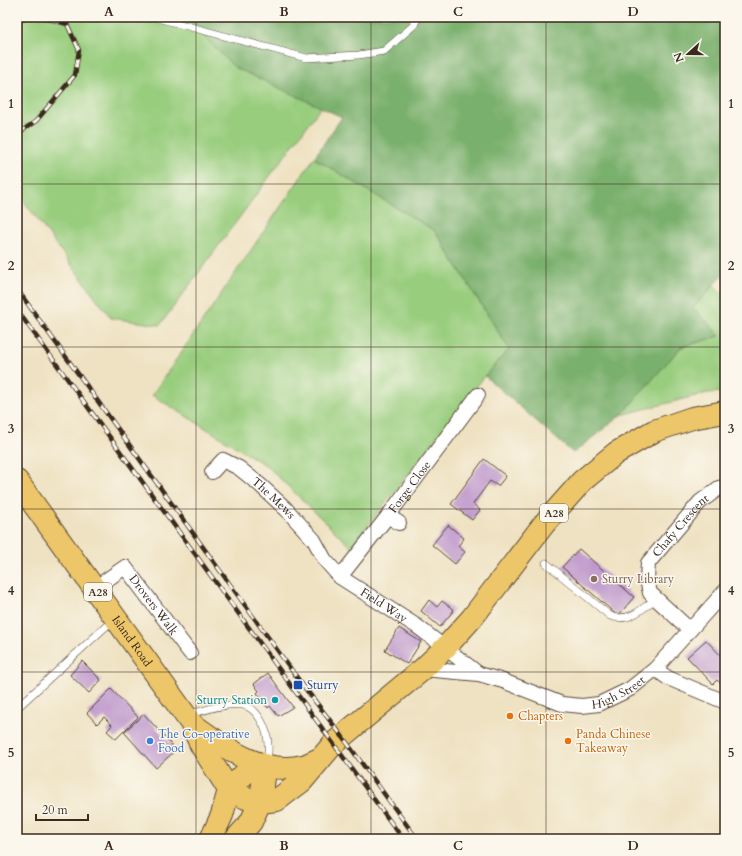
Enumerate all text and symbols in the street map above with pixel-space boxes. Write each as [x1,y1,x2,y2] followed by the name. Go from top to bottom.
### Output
[104,3,114,21] text: A
[279,3,289,21] text: B
[453,3,463,21] text: C
[627,3,639,21] text: D
[668,34,708,74] north arrow
[670,50,688,65] text: N
[8,95,14,113] text: 1
[728,95,734,113] text: 1
[8,257,15,275] text: 2
[728,257,735,275] text: 2
[8,420,15,438] text: 3
[728,420,735,438] text: 3
[385,457,434,516] street label: Forge Close
[248,473,299,522] street label: The Mews
[648,490,712,560] street label: Chafy Crescent
[540,504,568,522] road number: A28
[126,571,182,639] street label: Drovers Walk
[602,571,675,587] place label: Sturry Library
[589,574,599,584] marker: Sturry Library
[8,582,15,600] text: 4
[728,582,735,600] text: 4
[84,583,112,601] road number: A28
[357,584,411,627] street label: Field Way
[108,612,156,670] street label: Island Road
[591,672,649,713] street label: High Street
[307,677,339,693] place label: Sturry
[292,679,304,691] marker: Sturry
[197,692,267,708] place label: Sturry Station
[270,695,280,705] marker: Sturry Station
[518,708,563,724] place label: Chapters
[505,711,515,721] marker: Chapters
[158,726,250,756] place label: The Co-operative Food
[576,726,651,756] place label: Panda Chinese Takeaway
[145,736,155,746] marker: The Co-operative Food
[563,736,573,746] marker: Panda Chinese Takeaway
[8,744,14,762] text: 5
[728,744,734,762] text: 5
[36,796,88,822] scale bar
[42,802,69,818] text: 20 m
[104,837,114,855] text: A
[279,837,289,855] text: B
[453,837,463,855] text: C
[627,837,639,855] text: D

